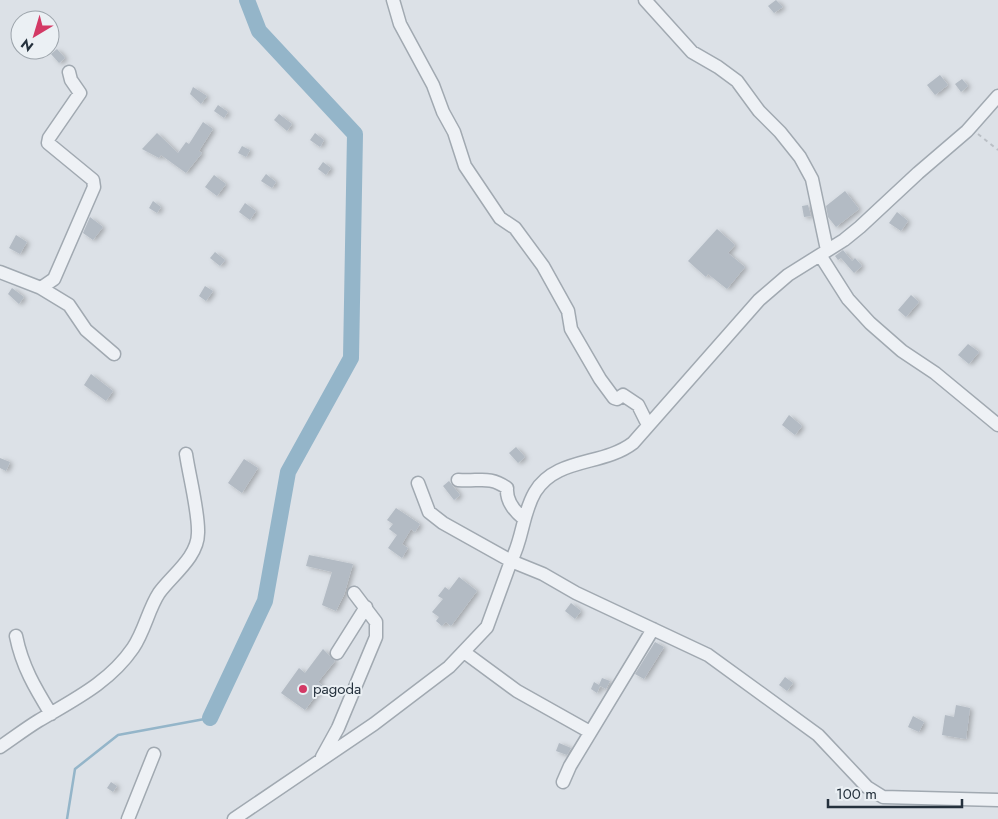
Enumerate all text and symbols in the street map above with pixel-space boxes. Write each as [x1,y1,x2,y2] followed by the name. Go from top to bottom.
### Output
[10,10,60,60] north arrow
[16,34,38,57] text: N
[313,678,361,700] place label: pagoda
[297,683,309,695] marker: pagoda
[828,776,962,808] scale bar
[836,783,877,805] text: 100 m

